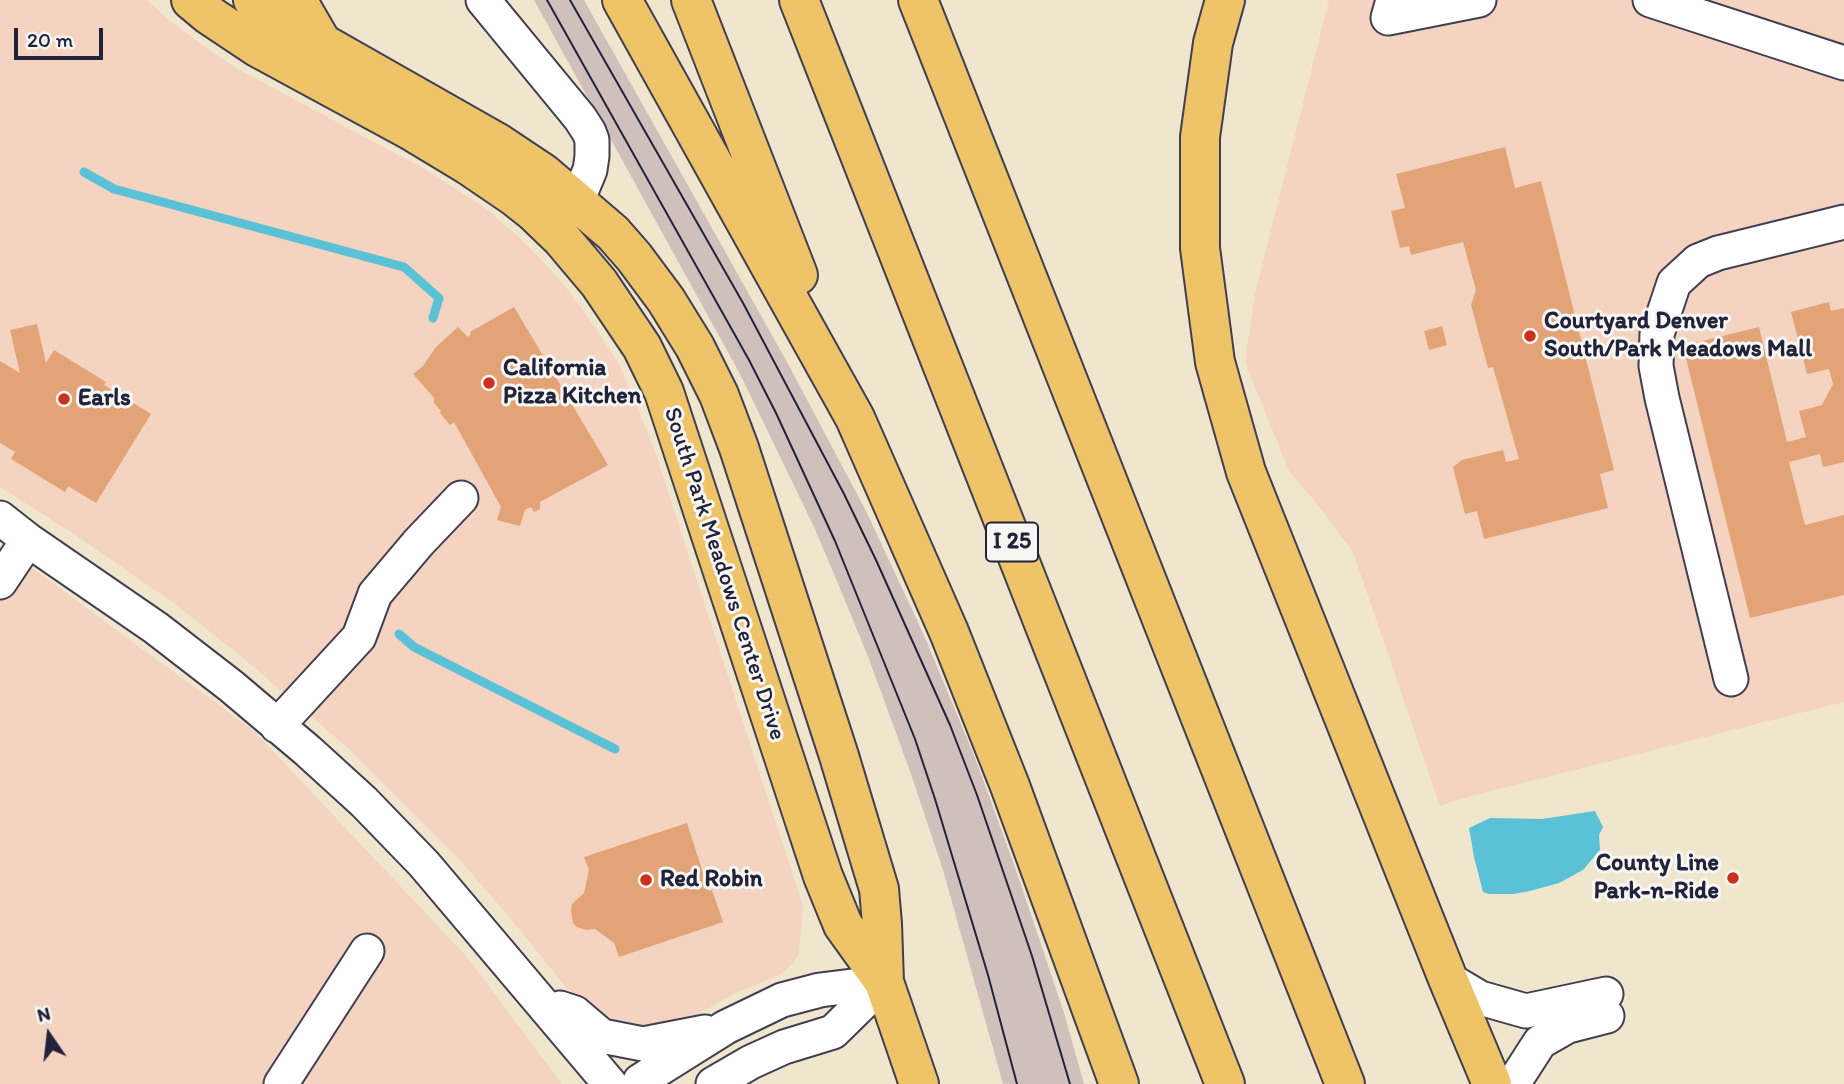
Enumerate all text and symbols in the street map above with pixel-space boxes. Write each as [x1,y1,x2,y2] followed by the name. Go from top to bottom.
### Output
[18,14,107,58] scale bar
[27,27,73,52] text: 20 m
[1544,308,1812,364] place label: Courtyard Denver South/Park Meadows Mall
[1522,328,1538,344] marker: Courtyard Denver South/Park Meadows Mall
[503,355,641,411] place label: California Pizza Kitchen
[481,375,497,391] marker: California Pizza Kitchen
[78,385,131,413] place label: Earls
[56,391,72,407] marker: Earls
[657,404,791,744] street label: South Park Meadows Center Drive
[986,522,1038,562] road number: I 25
[1594,850,1719,906] place label: County Line Park-n-Ride
[660,866,763,894] place label: Red Robin
[1725,870,1741,886] marker: County Line Park-n-Ride
[638,872,654,888] marker: Red Robin
[14,1000,84,1070] north arrow
[35,1001,53,1027] text: N

